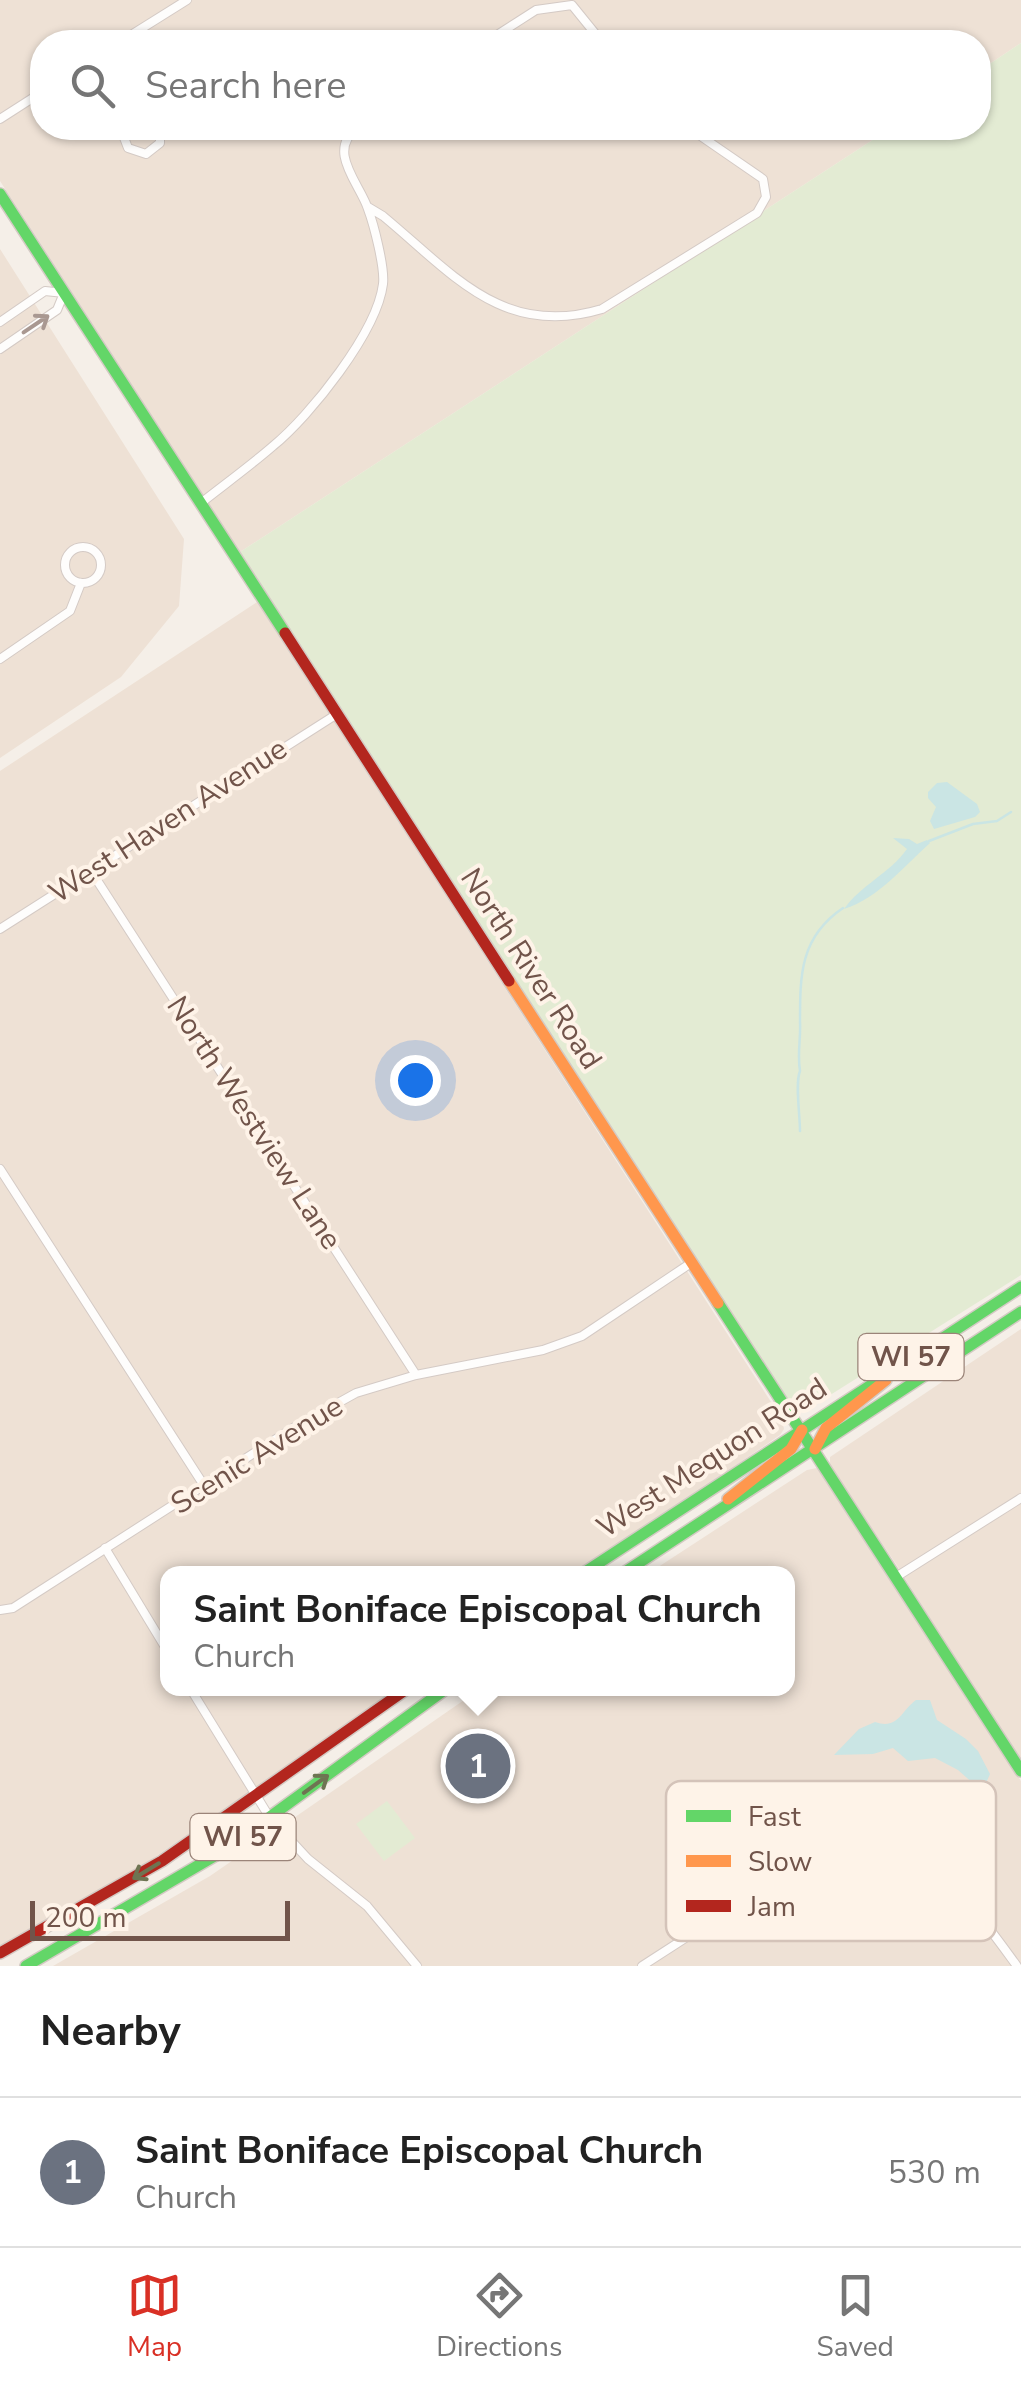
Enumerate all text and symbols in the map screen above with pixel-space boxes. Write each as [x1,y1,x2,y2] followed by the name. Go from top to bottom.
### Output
[30,30,991,140] search box
[65,58,120,113] icon: search
[145,60,346,111] text: Search here
[22,314,49,335] one-way arrow
[41,729,295,913] street label: West Haven Avenue
[451,860,611,1078] street label: North River Road
[157,988,351,1258] street label: North Westview Lane
[390,1055,441,1106] your location
[858,1334,964,1380] road number: WI 57
[589,1368,835,1548] street label: West Mequon Road
[163,1386,351,1524] street label: Scenic Avenue
[160,1566,795,1696] popup
[193,1584,762,1635] text: Saint Boniface Episcopal Church
[193,1635,295,1678] text: Church
[446,1728,510,1804] pin: 1
[302,1774,329,1795] one-way arrow
[666,1781,996,1941] legend
[748,1798,801,1836] text: Fast
[190,1814,296,1860] road number: WI 57
[748,1843,812,1881] text: Slow
[132,1861,161,1881] one-way arrow
[747,1888,796,1926] text: Jam
[30,1896,290,1940] scale bar
[45,1899,127,1937] text: 200 m
[40,2003,181,2060] text: Nearby
[135,2125,703,2176] text: Saint Boniface Episcopal Church
[63,2151,82,2194] text: 1
[888,2151,981,2194] text: 530 m
[135,2176,237,2219] text: Church
[127,2268,182,2366] tab: Map
[436,2268,562,2366] tab: Directions
[817,2268,894,2366] tab: Saved

